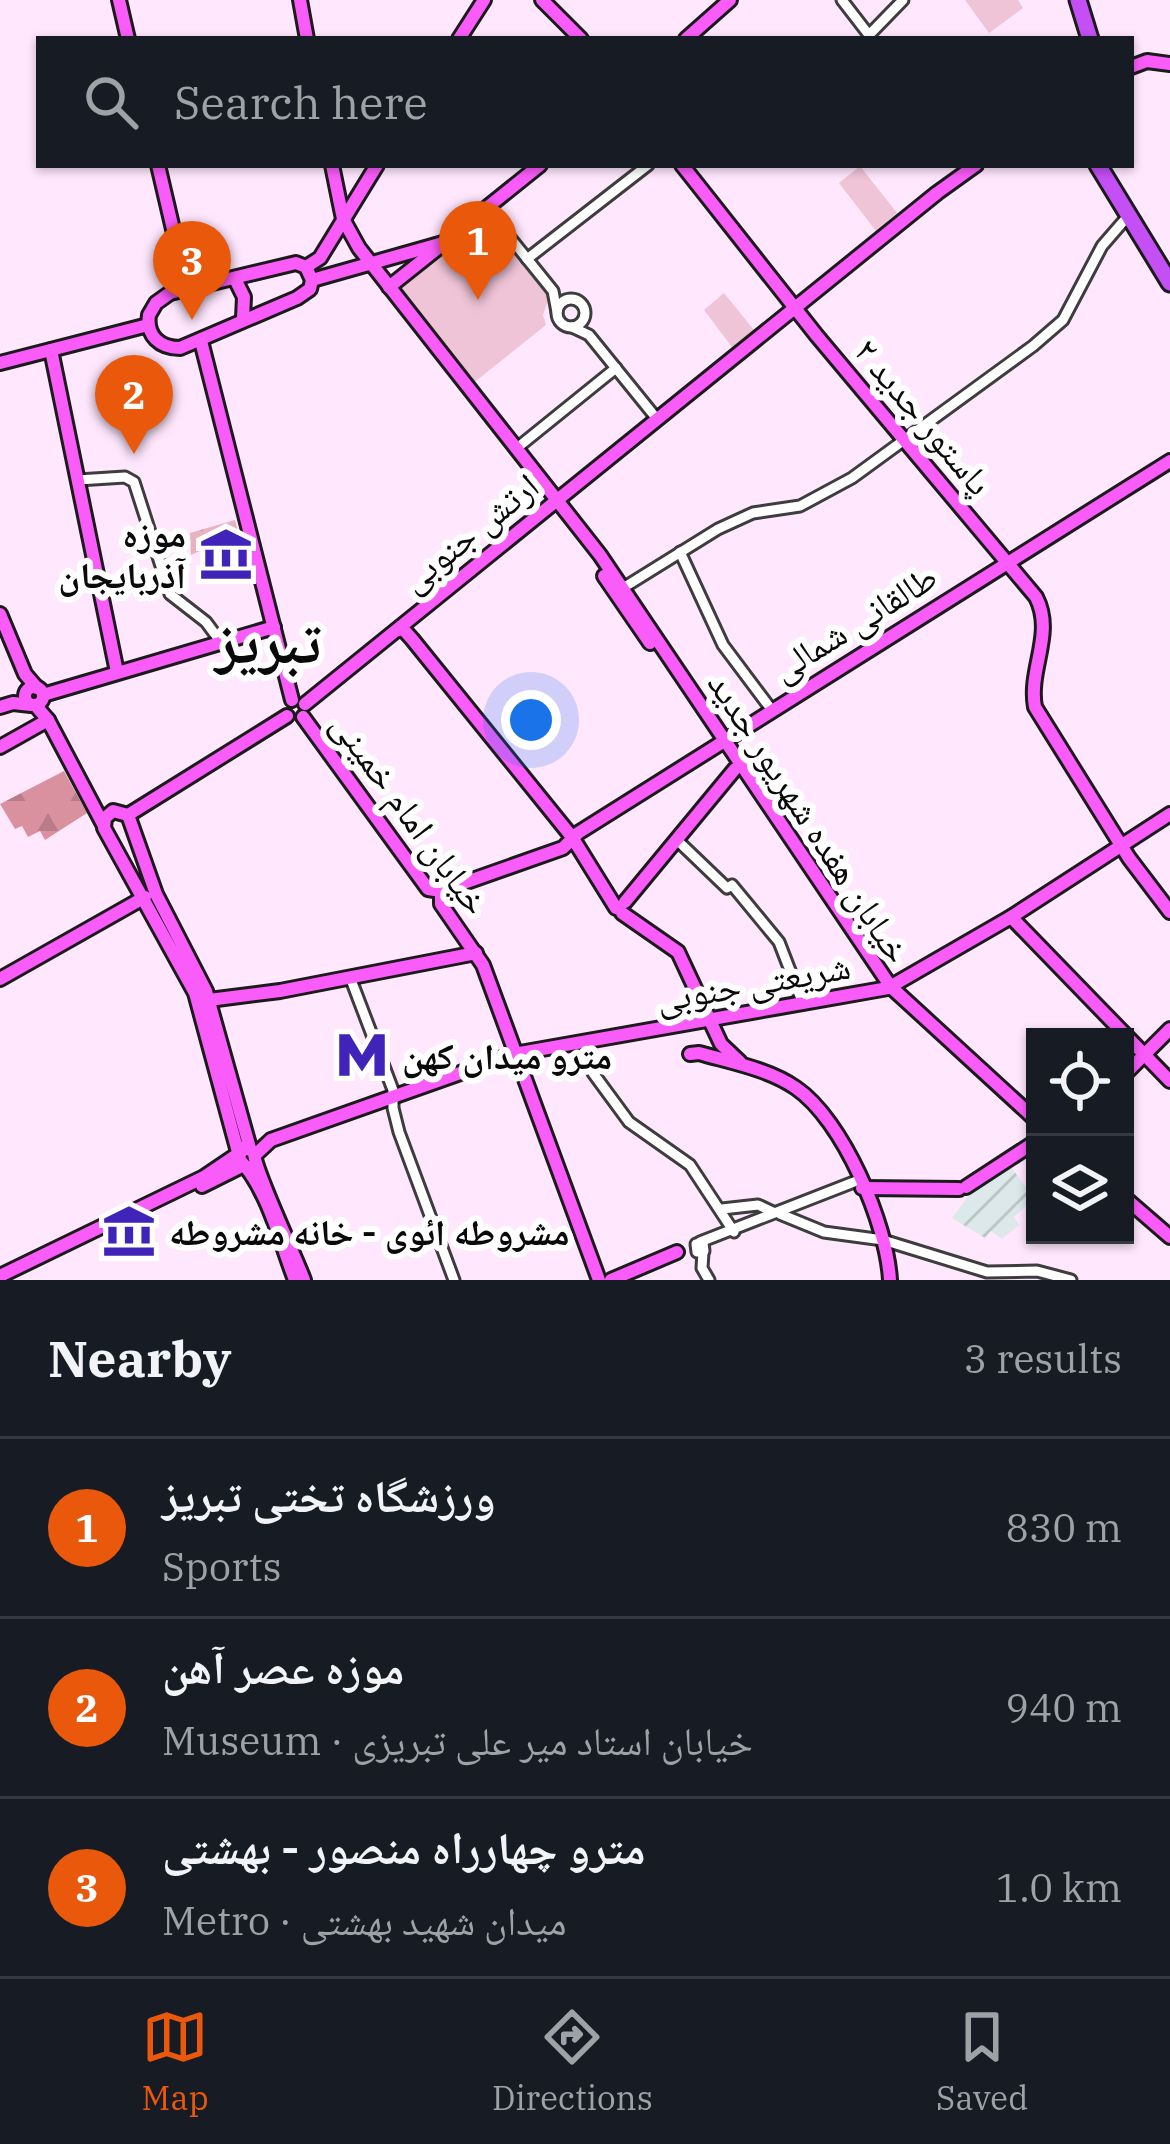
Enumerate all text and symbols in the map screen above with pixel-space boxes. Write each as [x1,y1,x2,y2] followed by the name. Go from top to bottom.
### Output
[36,36,1134,168] search box
[78,69,144,135] icon: search
[174,73,428,131] text: Search here
[439,201,517,300] pin: 1
[153,221,231,320] pin: 3
[845,328,1003,504] street label: پاستور جدید ۲
[95,355,173,454] pin: 2
[390,462,548,602] street label: ارتش جنوبی
[58,510,186,598] place label: موزه آذربایجان
[197,525,255,583] museum icon: موزه آذربایجان
[762,553,946,691] street label: طالقانی شمالی
[212,602,321,681] district label: تبریز
[698,662,922,972] street label: خیابان هفده شهریور جدید
[501,690,561,750] your location
[321,702,500,924] street label: خیابان امام خمینی
[652,942,854,1022] street label: شریعتی جنوبی
[333,1026,391,1084] metro station icon: مترو میدان کهن
[1026,1028,1134,1244] map controls
[1026,1028,1134,1136] button: locate
[402,1032,612,1079] place label: مترو میدان کهن
[1026,1136,1134,1244] button: layers
[100,1202,158,1260] museum icon: مشروطه ائوی - خانه مشروطه
[169,1208,570,1255] place label: مشروطه ائوی - خانه مشروطه
[48,1325,232,1391] text: Nearby
[964,1333,1122,1384] text: 3 results
[162,1466,496,1524] text: ورزشگاه تختی تبریز
[75,1502,99,1553] text: 1
[1006,1502,1122,1553] text: 830 m
[162,1541,282,1592] text: Sports
[162,1638,404,1696] text: موزه عصر آهن
[75,1682,99,1733] text: 2
[1006,1682,1122,1733] text: 940 m
[162,1715,753,1766] text: Museum · خیابان استاد میر علی تبریزی
[162,1818,645,1876] text: مترو چهارراه منصور - بهشتی
[75,1862,99,1913] text: 3
[996,1862,1122,1913] text: 1.0 km
[162,1895,567,1946] text: Metro · میدان شهید بهشتی
[142,2004,209,2119] tab: Map
[492,2004,653,2119] tab: Directions
[936,2004,1028,2119] tab: Saved

